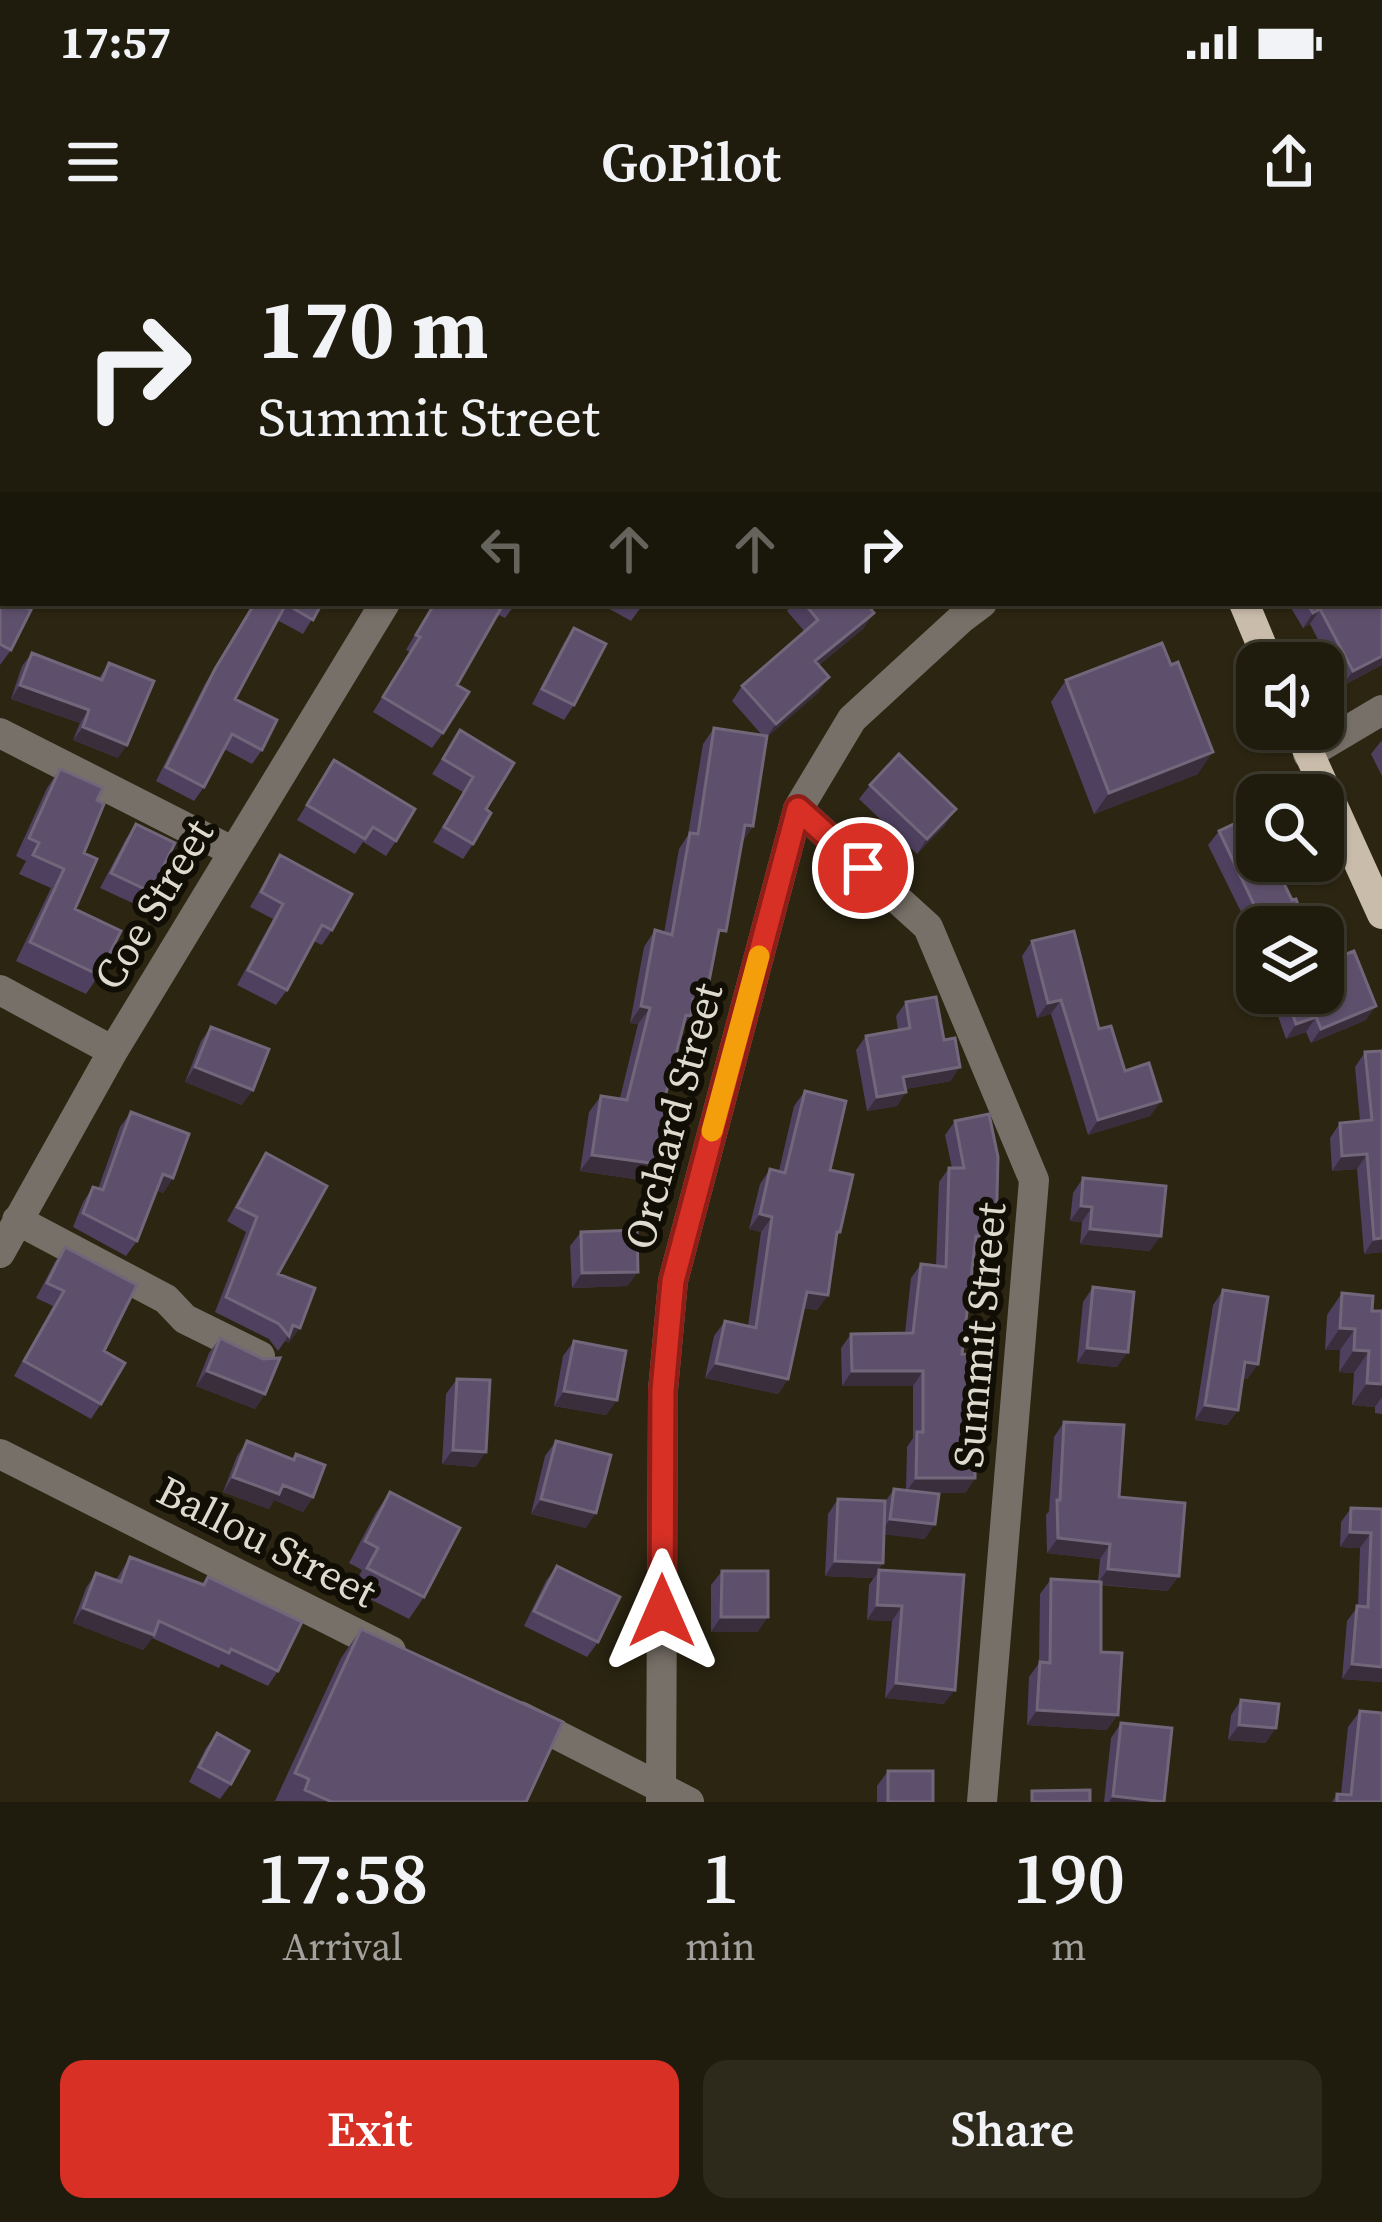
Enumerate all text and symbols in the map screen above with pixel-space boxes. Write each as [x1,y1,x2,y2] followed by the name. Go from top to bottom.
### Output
[60,11,171,73] text: 17:57
[601,125,781,199] text: GoPilot
[60,129,126,195] icon: menu
[1256,129,1322,195] icon: share
[258,271,489,386] text: 170 m
[60,288,216,444] icon: right
[258,380,600,454] text: Summit Street
[470,516,536,582] icon: left
[596,516,662,582] icon: ahead
[722,516,788,582] icon: ahead
[848,516,914,582] icon: right
[1236,642,1344,1014] map controls
[1236,642,1344,750] button: sound
[1236,774,1344,882] button: search
[79,808,227,1000] street label: Coe Street
[812,817,914,919] pin
[830,835,896,901] icon: arrive
[1236,906,1344,1014] button: layers
[610,976,736,1255] street label: Orchard Street
[939,1200,1020,1470] street label: Summit Street
[148,1461,387,1621] street label: Ballou Street
[599,1548,725,1674] position arrow
[257,1828,428,1927] text: 17:58
[702,1828,739,1927] text: 1
[1013,1828,1125,1927] text: 190
[282,1920,403,1973] text: Arrival
[685,1920,756,1973] text: min
[1051,1920,1086,1973] text: m
[60,2060,679,2198] button: Exit
[703,2060,1322,2198] button: Share

